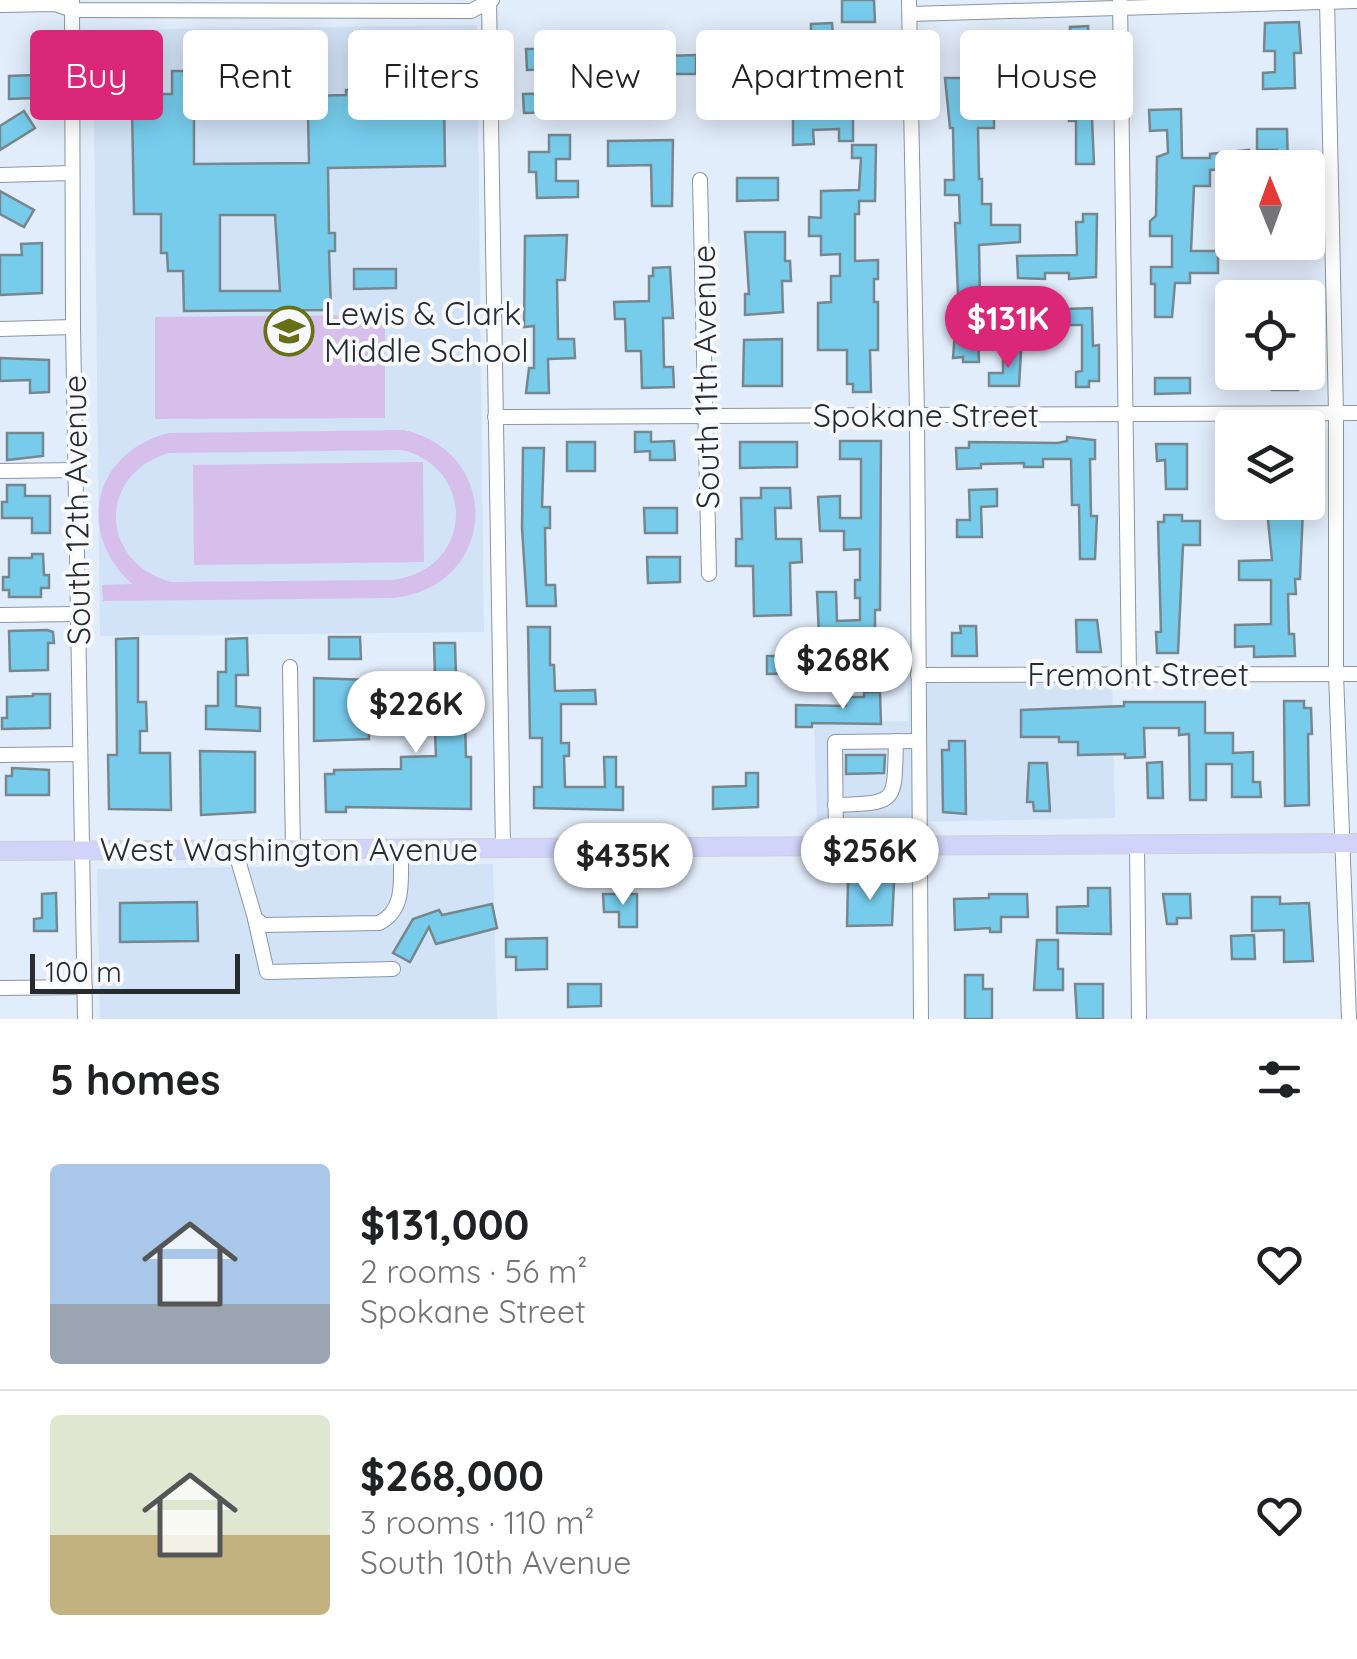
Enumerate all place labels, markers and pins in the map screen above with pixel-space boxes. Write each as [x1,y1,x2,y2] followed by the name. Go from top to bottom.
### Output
[938,286,1078,371] pin: $131K
[324,293,529,370] place label: Lewis & Clark Middle School
[263,305,315,357] school or university icon: Lewis & Clark Middle School
[773,627,913,712] pin: $268K
[346,671,486,756] pin: $226K
[800,818,940,903] pin: $256K
[553,823,693,908] pin: $435K

